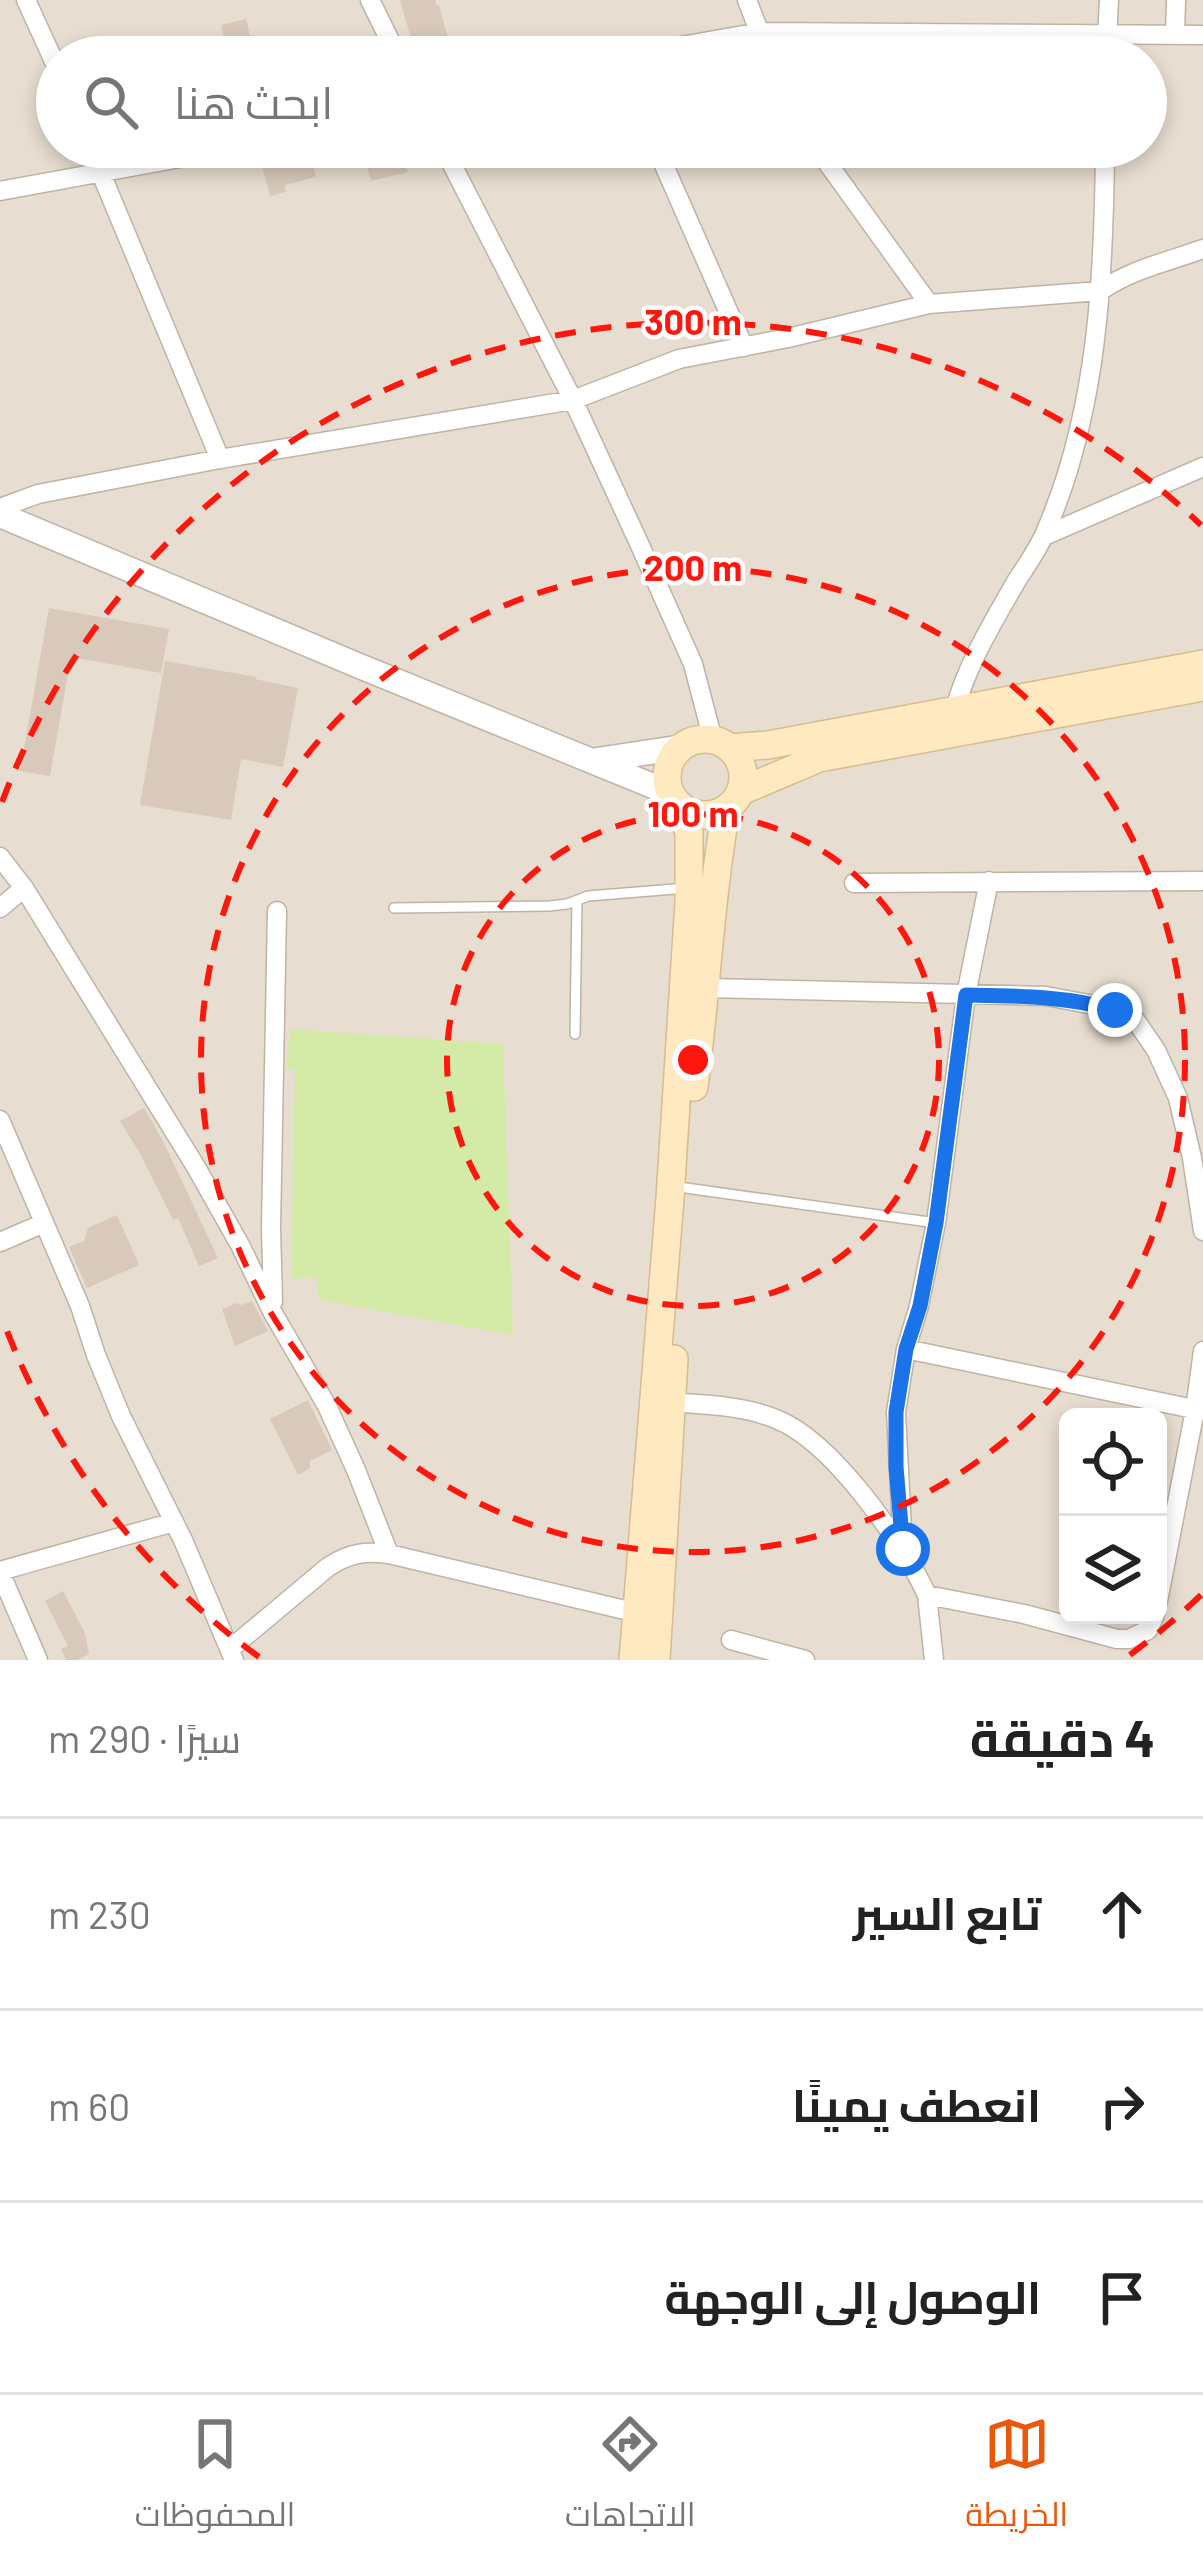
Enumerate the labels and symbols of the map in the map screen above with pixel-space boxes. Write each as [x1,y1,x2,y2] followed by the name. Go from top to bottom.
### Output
[644,299,742,342] text: 300 m
[644,545,742,588] text: 200 m
[647,791,739,834] text: 100 m
[1088,983,1142,1037] route end
[672,1039,714,1081] centre of rings
[876,1522,930,1576] route start

